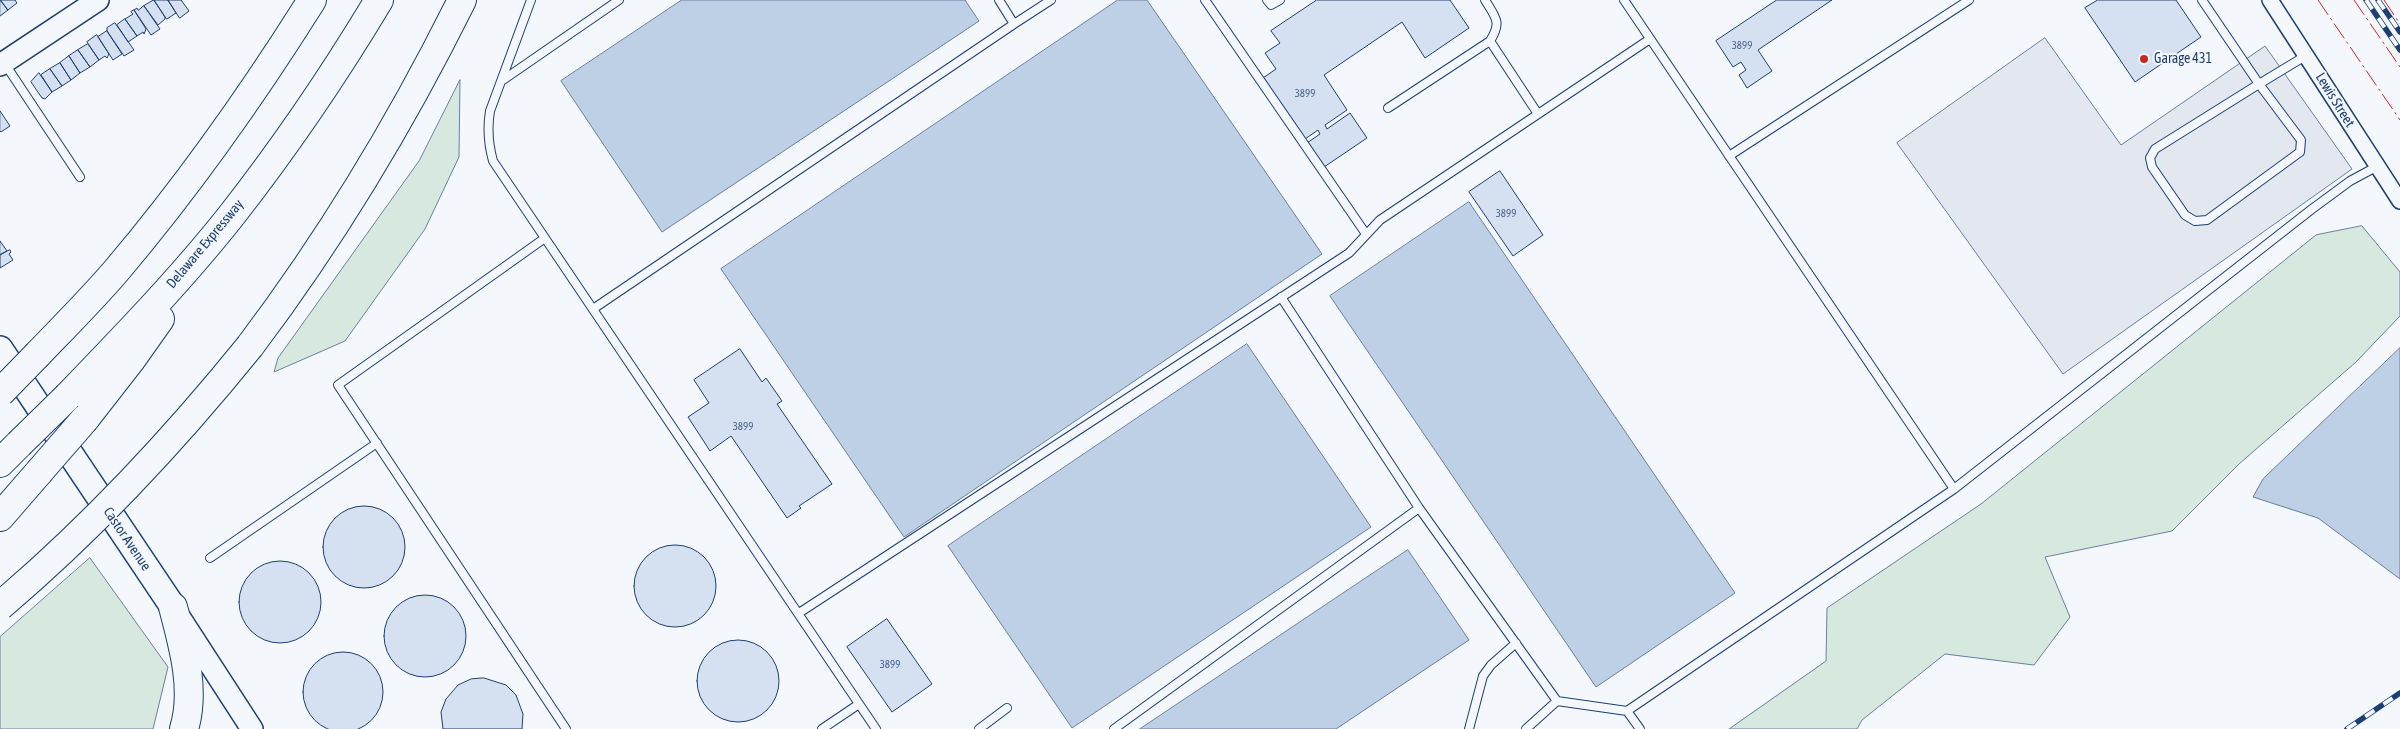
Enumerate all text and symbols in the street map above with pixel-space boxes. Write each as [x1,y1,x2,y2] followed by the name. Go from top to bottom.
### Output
[1732,39,1752,53] house number: 3899
[2154,51,2212,67] place label: Garage 431
[2138,53,2150,65] marker: Garage 431
[2312,70,2358,130] street label: Lewis Street
[1295,87,1315,101] house number: 3899
[163,196,247,292] street label: Delaware Expressway
[1496,207,1516,221] house number: 3899
[733,420,753,434] house number: 3899
[100,504,154,574] street label: Castor Avenue
[880,658,900,672] house number: 3899

